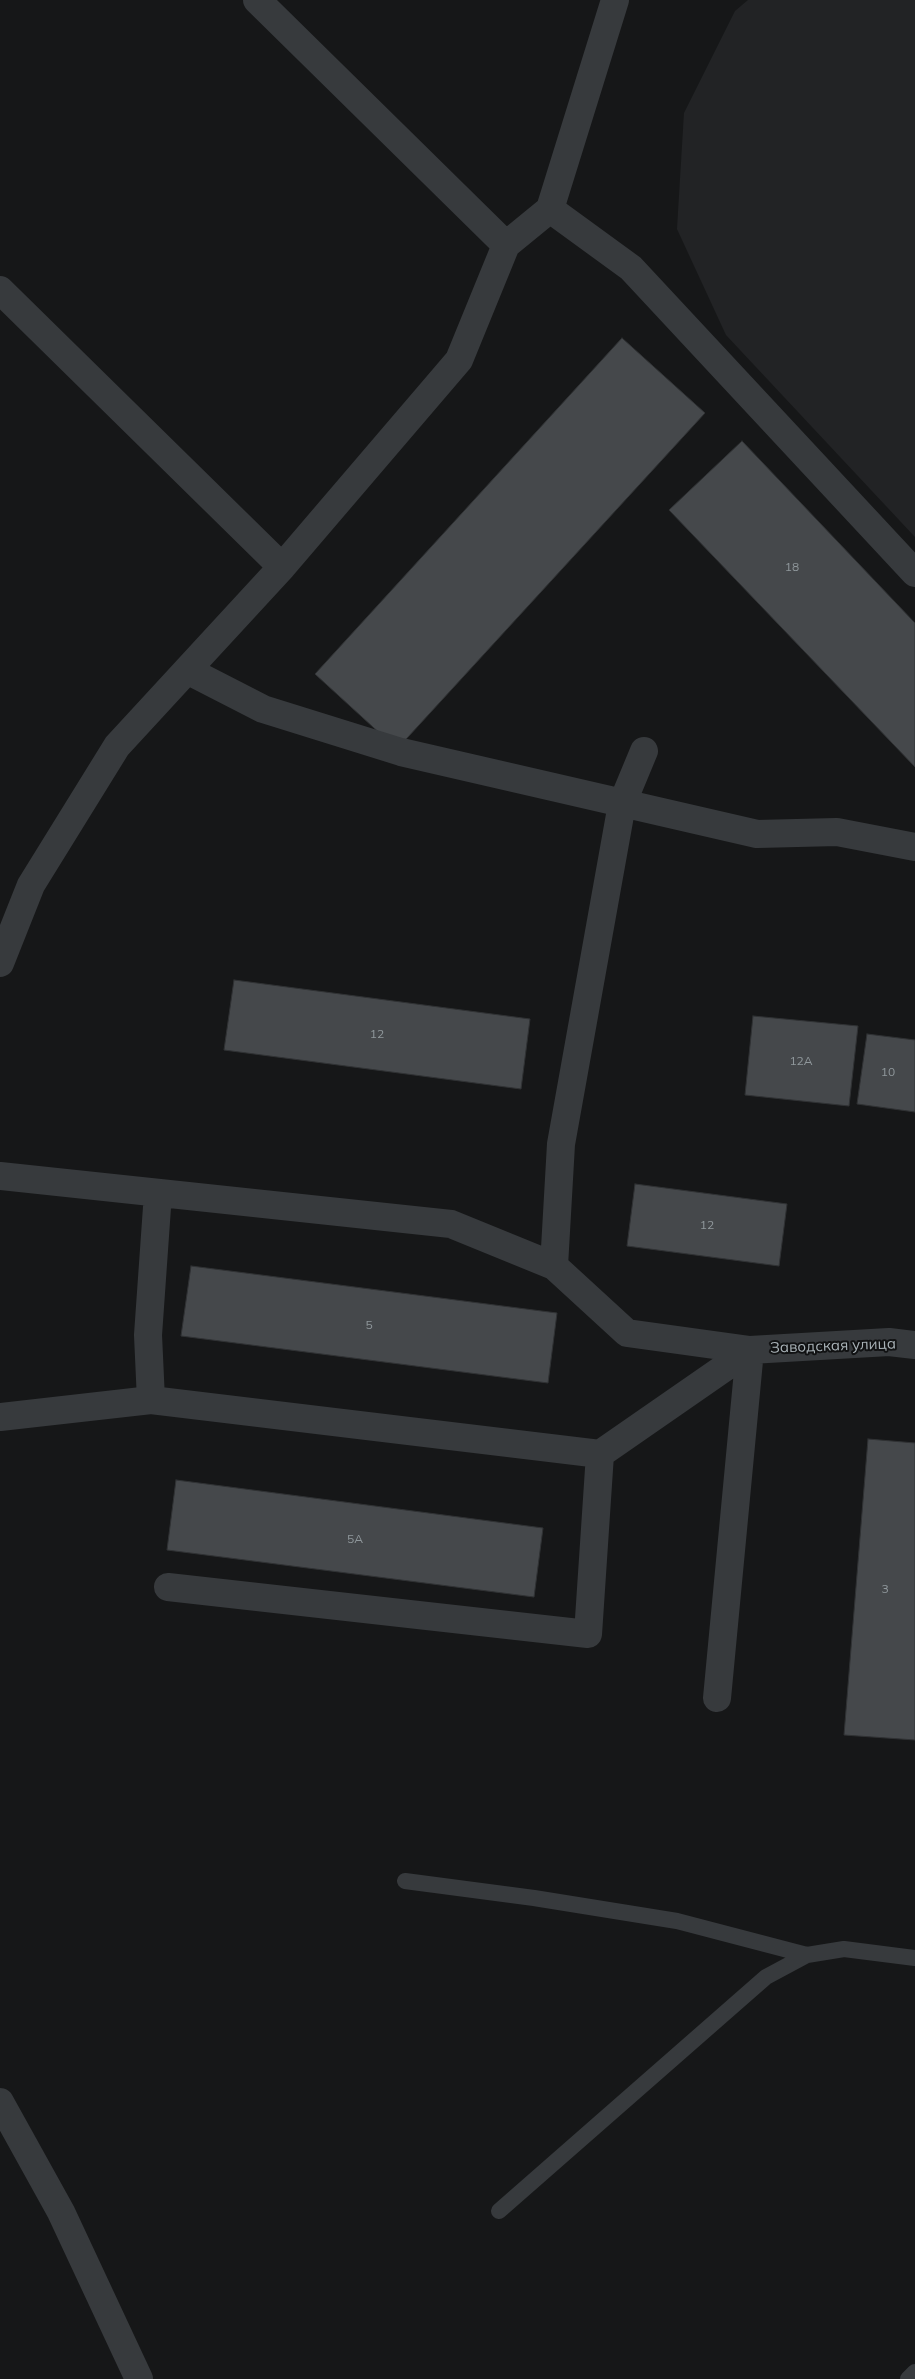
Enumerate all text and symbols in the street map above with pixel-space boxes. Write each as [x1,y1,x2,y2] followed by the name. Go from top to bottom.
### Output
[785,560,799,574] house number: 18
[370,1027,384,1041] house number: 12
[789,1054,813,1068] house number: 12А
[881,1065,895,1079] house number: 10
[700,1218,714,1232] house number: 12
[365,1318,373,1332] house number: 5
[770,1335,896,1357] street label: Заводская улица
[347,1532,363,1546] house number: 5А
[881,1582,889,1596] house number: 3

